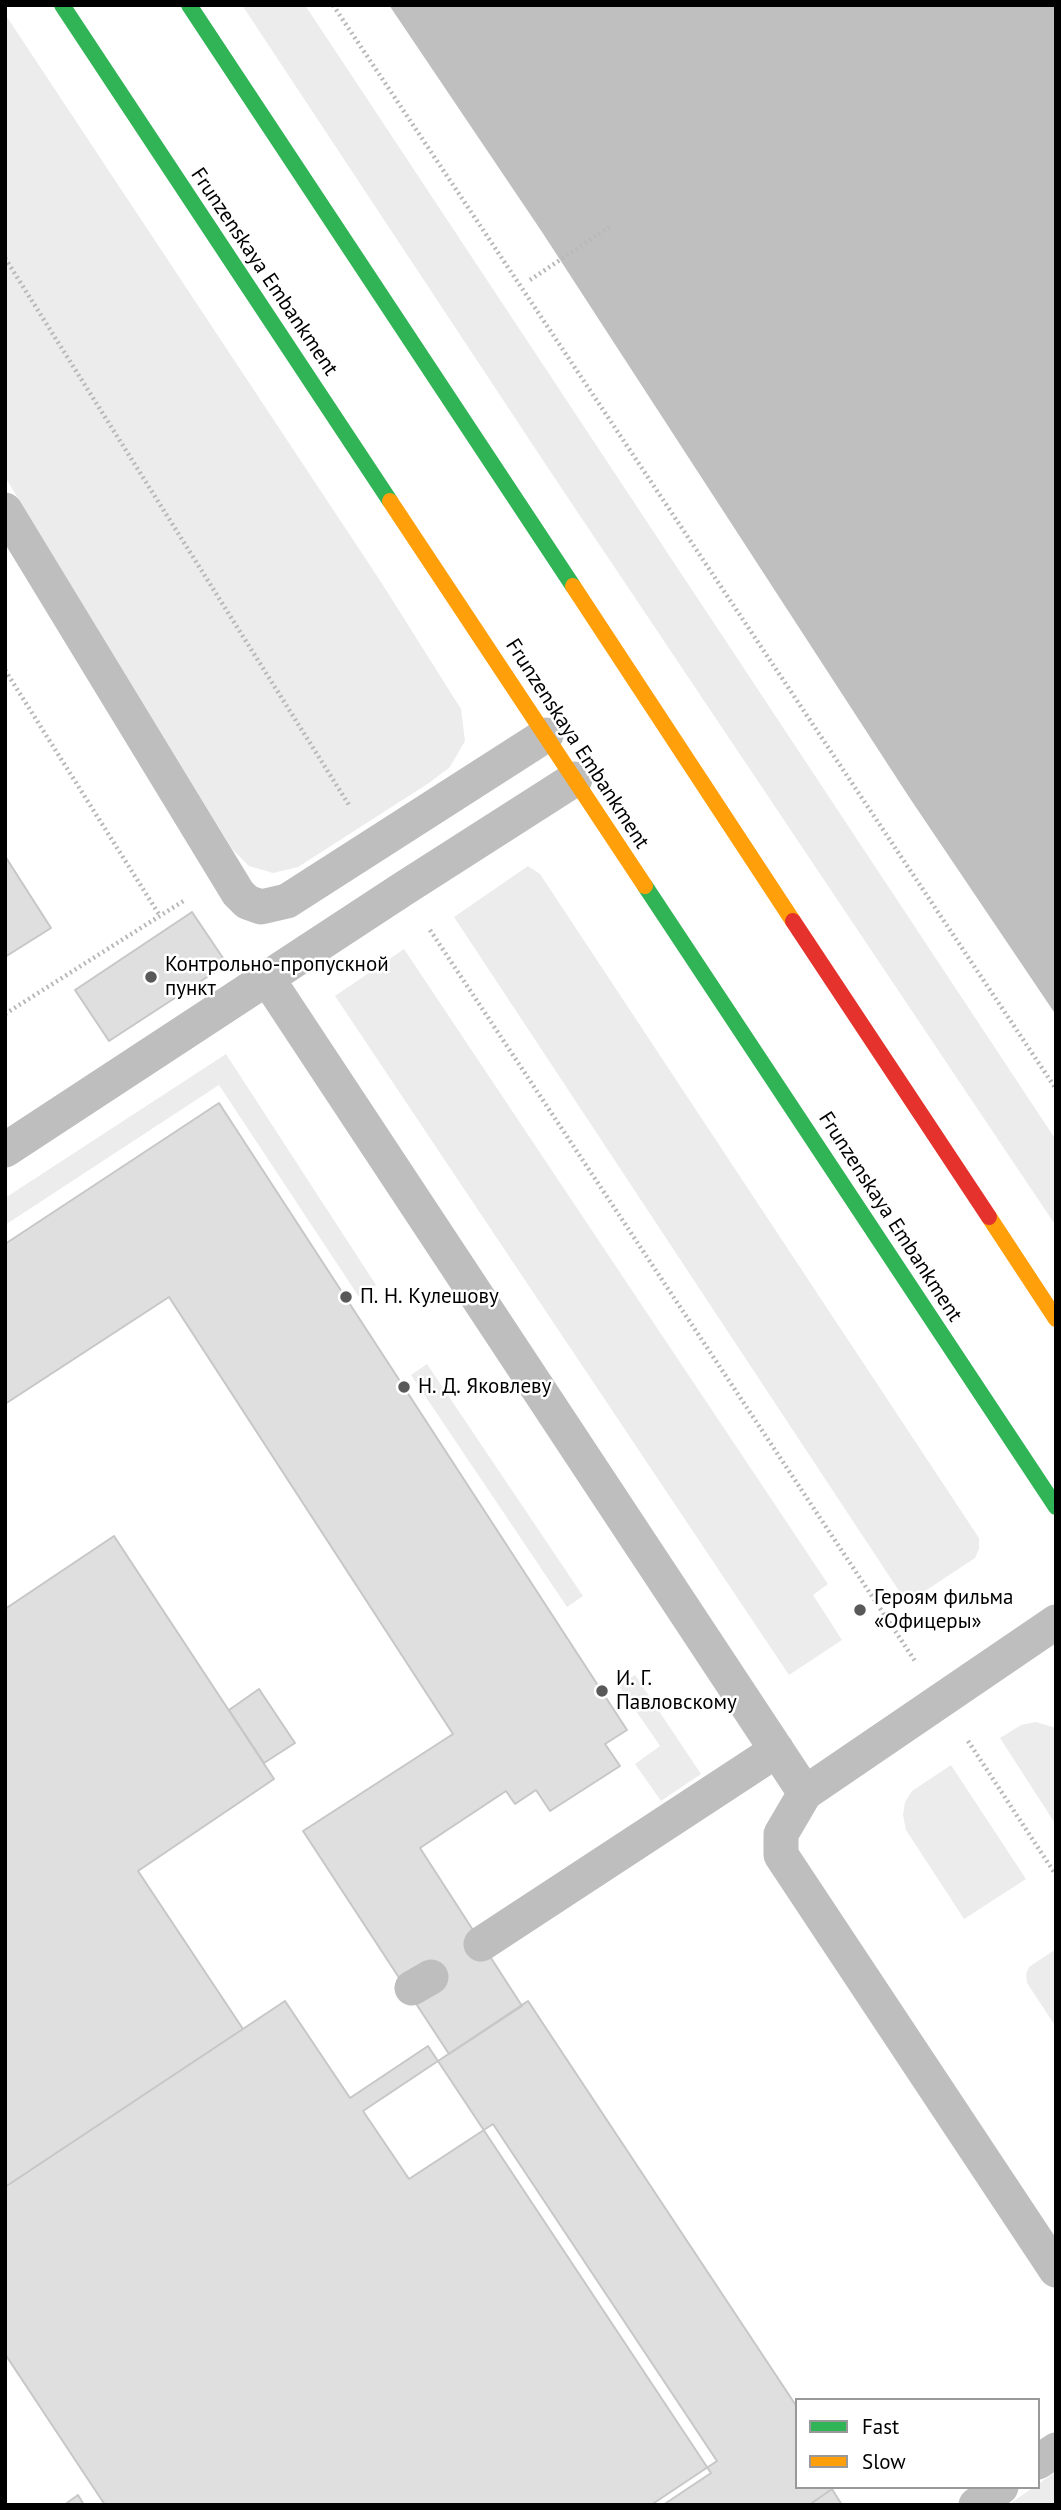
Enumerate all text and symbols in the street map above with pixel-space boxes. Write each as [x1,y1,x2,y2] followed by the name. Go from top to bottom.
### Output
[185,163,343,381] street label: Frunzenskaya Embankment
[500,634,654,854] street label: Frunzenskaya Embankment
[165,952,389,1002] place label: Контрольно-пропускной пункт
[143,969,159,985] marker: Контрольно-пропускной пункт
[813,1107,967,1327] street label: Frunzenskaya Embankment
[360,1284,499,1310] place label: П. Н. Кулешову
[338,1289,354,1305] marker: П. Н. Кулешову
[418,1374,551,1400] place label: Н. Д. Яковлеву
[396,1379,412,1395] marker: Н. Д. Яковлеву
[874,1585,1013,1635] place label: Героям фильма «Офицеры»
[852,1602,868,1618] marker: Героям фильма «Офицеры»
[616,1666,737,1716] place label: И. Г. Павловскому
[594,1683,610,1699] marker: И. Г. Павловскому
[795,2398,1040,2489] legend
[862,2413,899,2440] text: Fast
[862,2448,906,2475] text: Slow

